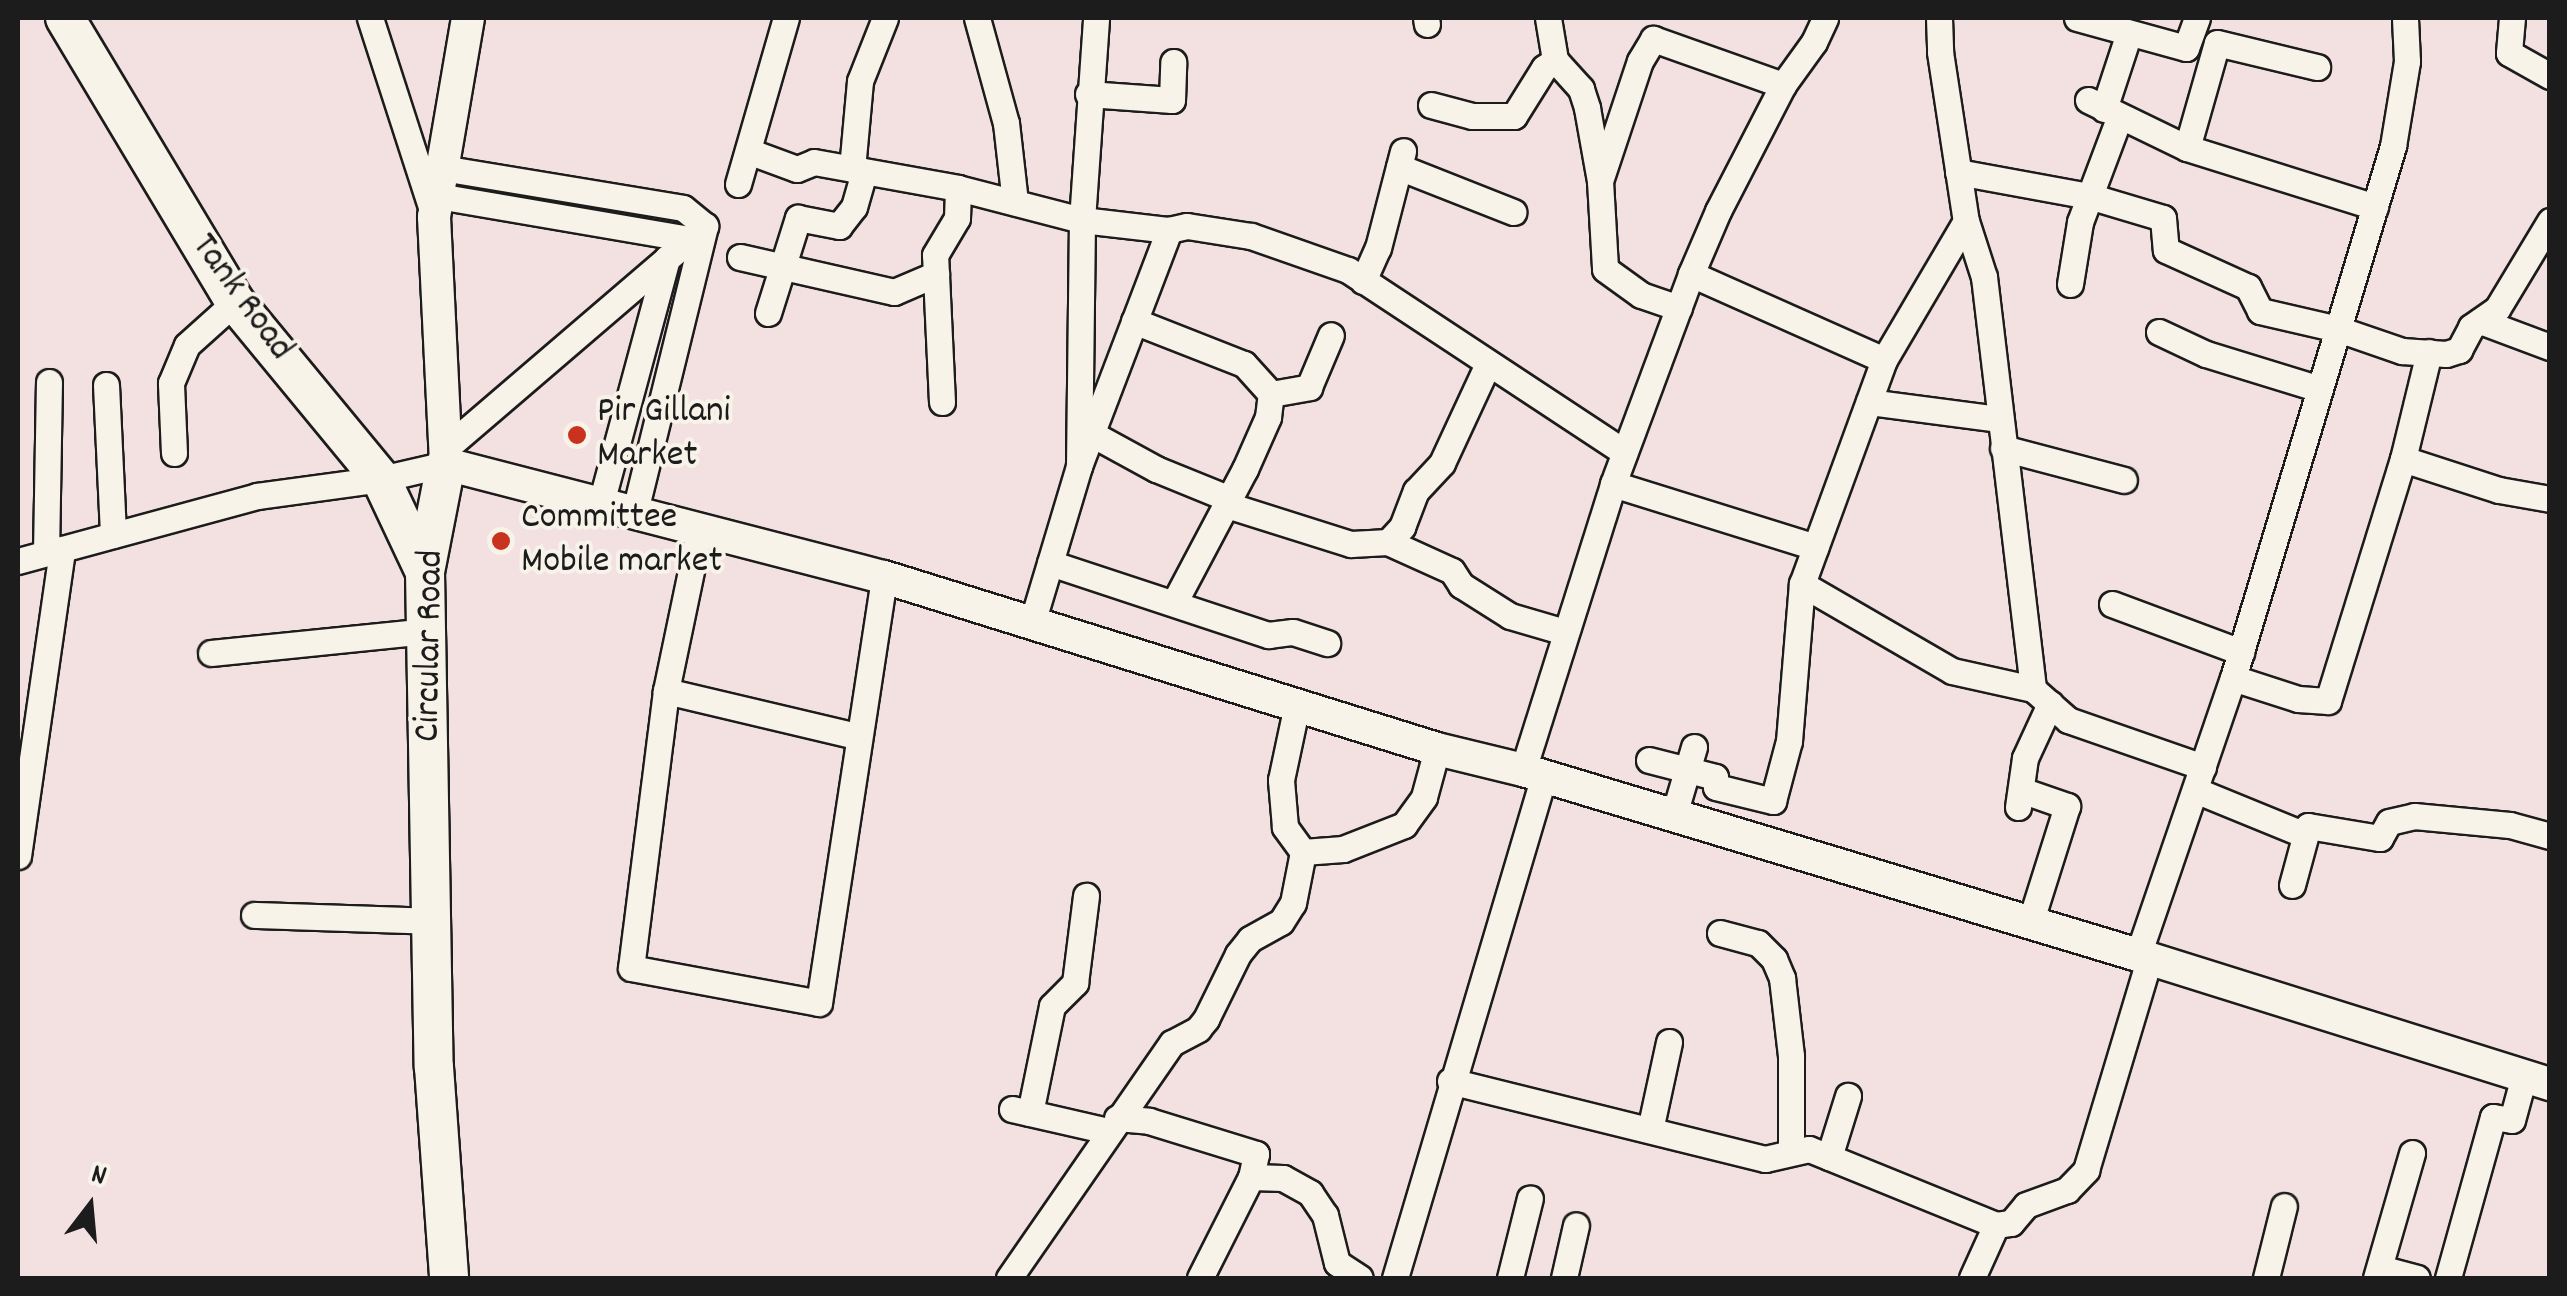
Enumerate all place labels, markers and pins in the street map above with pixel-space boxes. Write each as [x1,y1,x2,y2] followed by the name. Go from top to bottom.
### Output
[597,390,731,479] place label: Pir Gillani Market
[566,424,588,446] marker: Pir Gillani Market
[521,496,722,586] place label: Committee Mobile market
[490,530,512,552] marker: Committee Mobile market

